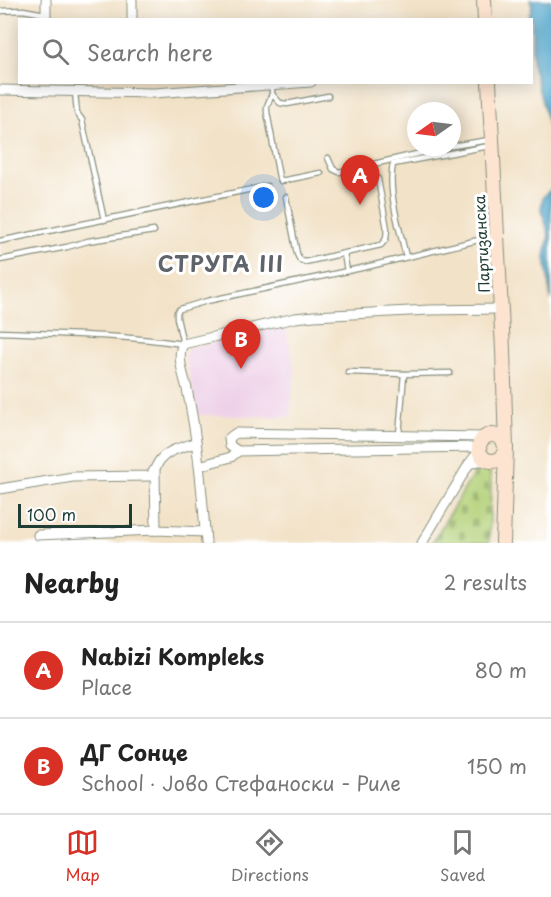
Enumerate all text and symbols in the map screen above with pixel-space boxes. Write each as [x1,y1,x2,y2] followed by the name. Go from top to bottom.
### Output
[18,18,533,84] search box
[39,35,72,68] icon: search
[87,35,213,68] text: Search here
[407,102,461,156] north arrow
[340,156,380,205] pin: A
[249,183,278,212] your location
[467,194,495,294] street label: Партизанска
[158,247,284,279] district label: СТРУГА III
[222,320,260,369] pin: B
[18,501,132,528] scale bar
[27,502,76,526] text: 100 m
[24,563,119,602] text: Nearby
[444,567,527,597] text: 2 results
[81,639,264,672] text: Nabizi Kompleks
[36,655,51,685] text: A
[475,655,527,685] text: 80 m
[81,672,132,702] text: Place
[81,735,188,768] text: ДГ Сонце
[37,751,50,781] text: B
[467,751,527,781] text: 150 m
[81,768,401,798] text: School · Јово Стефаноски - Риле
[66,826,100,886] tab: Map
[231,826,309,886] tab: Directions
[440,826,485,886] tab: Saved

